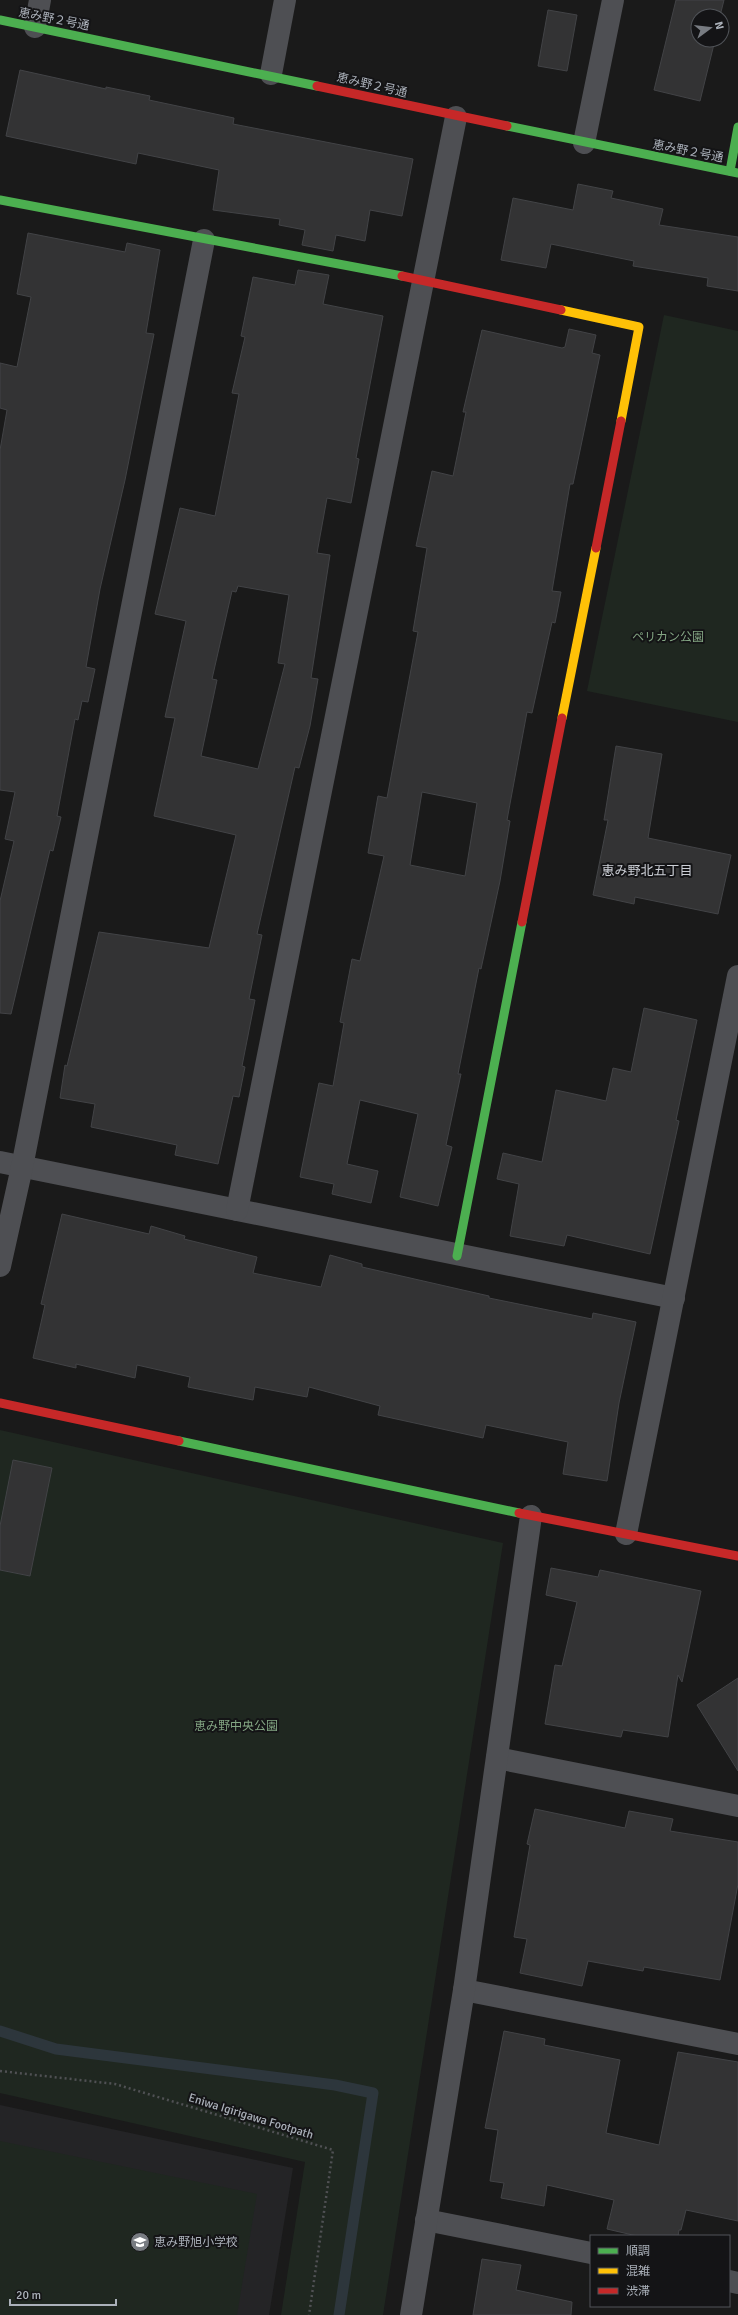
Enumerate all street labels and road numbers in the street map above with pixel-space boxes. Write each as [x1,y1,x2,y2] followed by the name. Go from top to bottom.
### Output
[17,5,91,34] street label: 恵み野２号通
[335,70,409,101] street label: 恵み野２号通
[651,137,725,166] street label: 恵み野２号通
[187,2090,315,2143] street label: Eniwa Igirigawa Footpath

